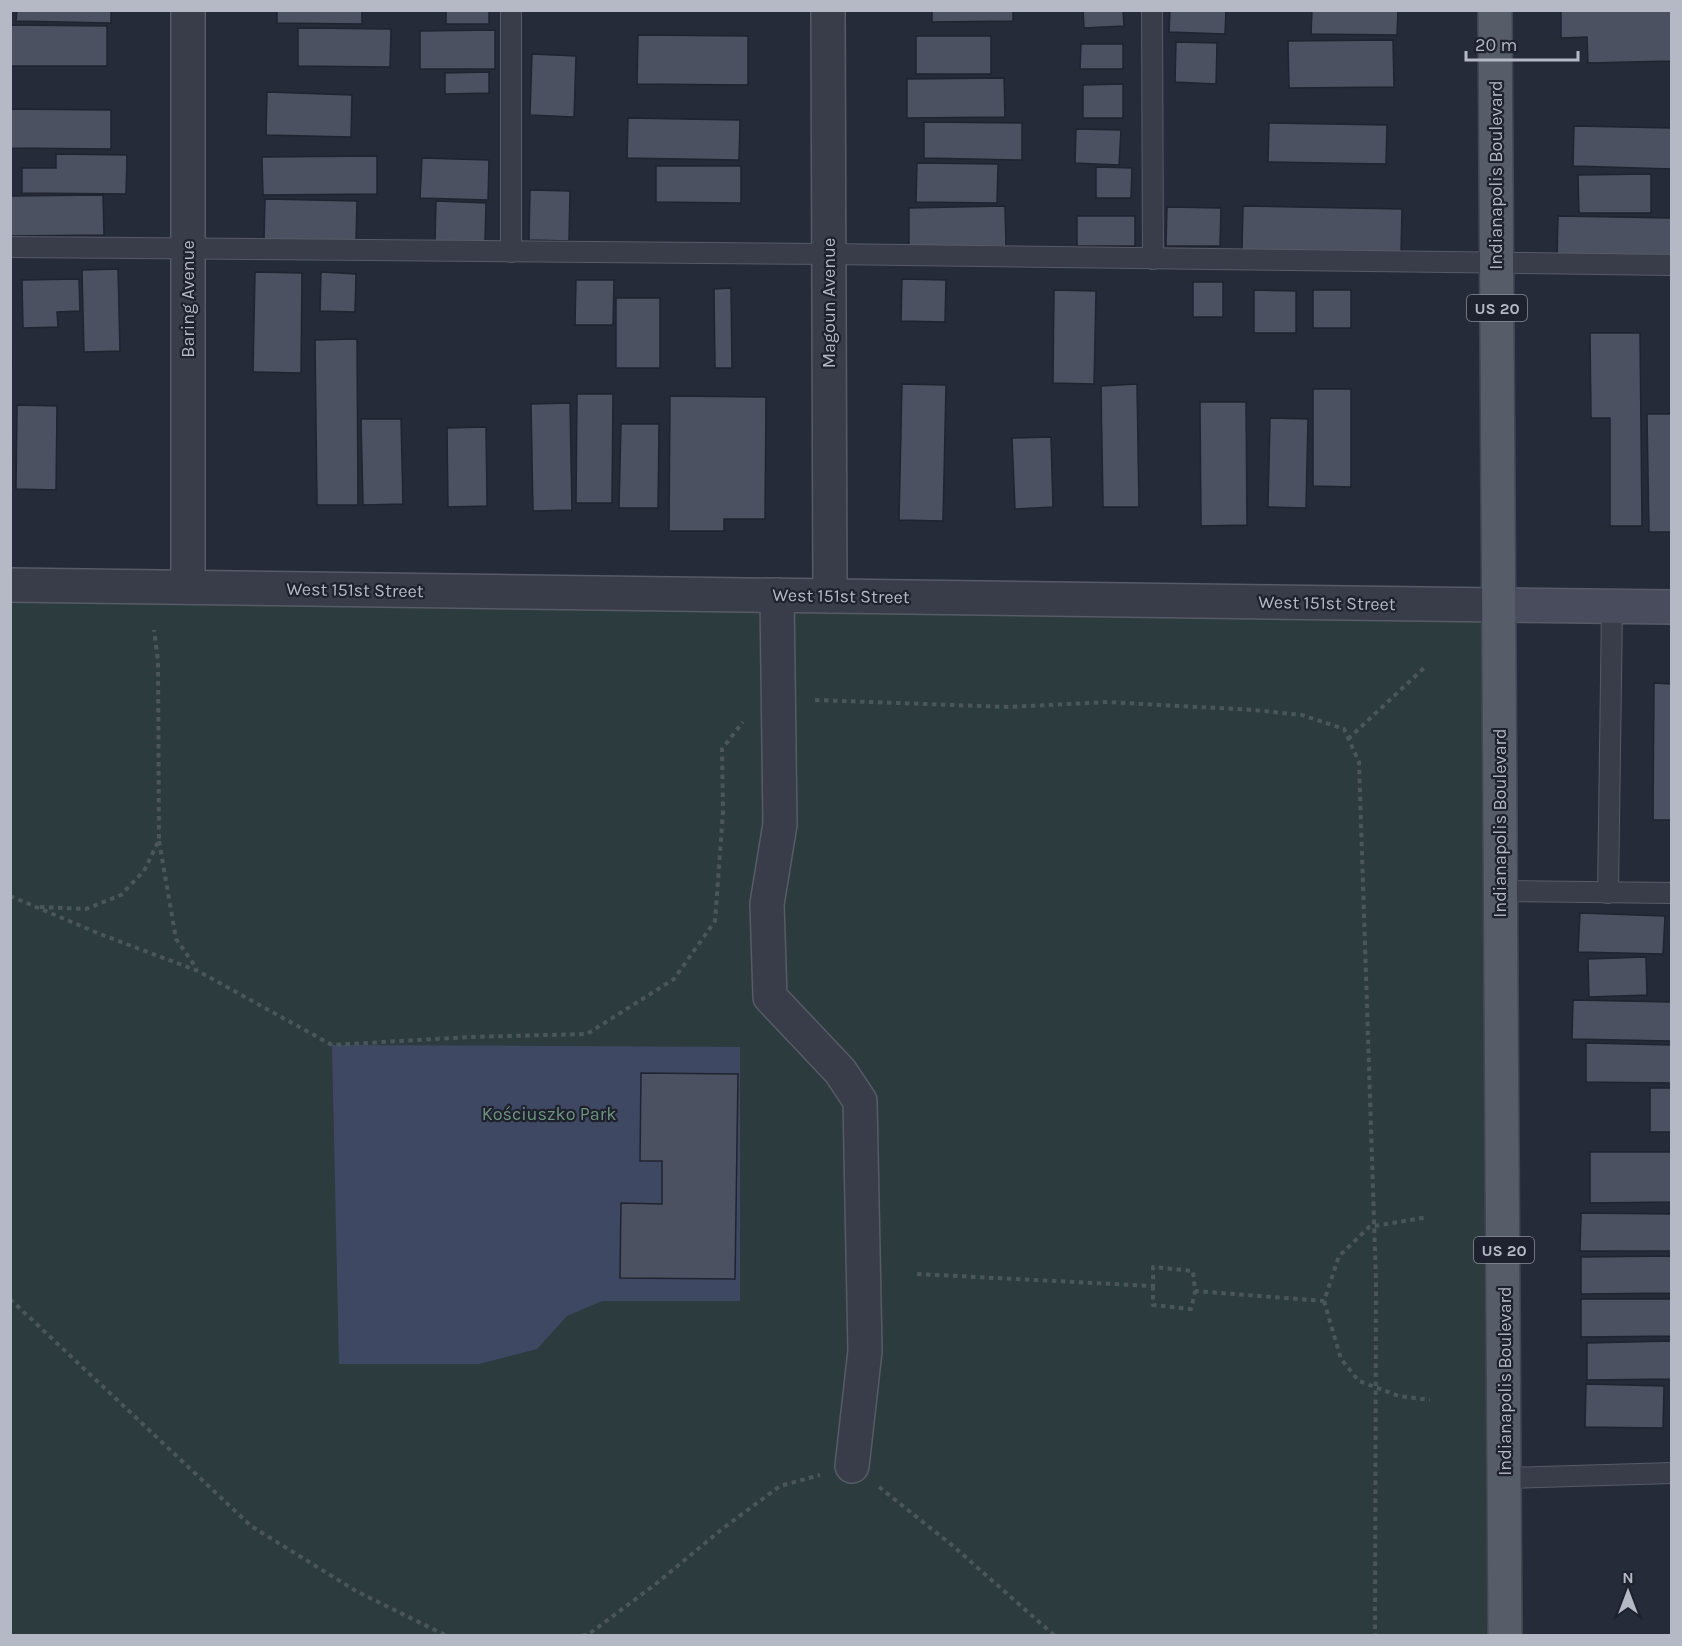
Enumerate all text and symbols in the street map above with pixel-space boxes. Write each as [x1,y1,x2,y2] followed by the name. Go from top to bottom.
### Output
[1466,24,1578,62] scale bar
[1475,34,1517,56] text: 20 m
[1485,80,1507,270] street label: Indianapolis Boulevard
[818,238,840,368] street label: Magoun Avenue
[177,240,199,358] street label: Baring Avenue
[1467,295,1527,321] road number: US 20
[286,578,424,602] street label: West 151st Street
[772,584,910,608] street label: West 151st Street
[1258,591,1396,615] street label: West 151st Street
[1489,728,1511,918] street label: Indianapolis Boulevard
[482,1103,616,1125] park label: Kościuszko Park
[1474,1237,1534,1263] road number: US 20
[1494,1286,1516,1476] street label: Indianapolis Boulevard
[1598,1562,1658,1622] north arrow
[1622,1568,1634,1587] text: N

